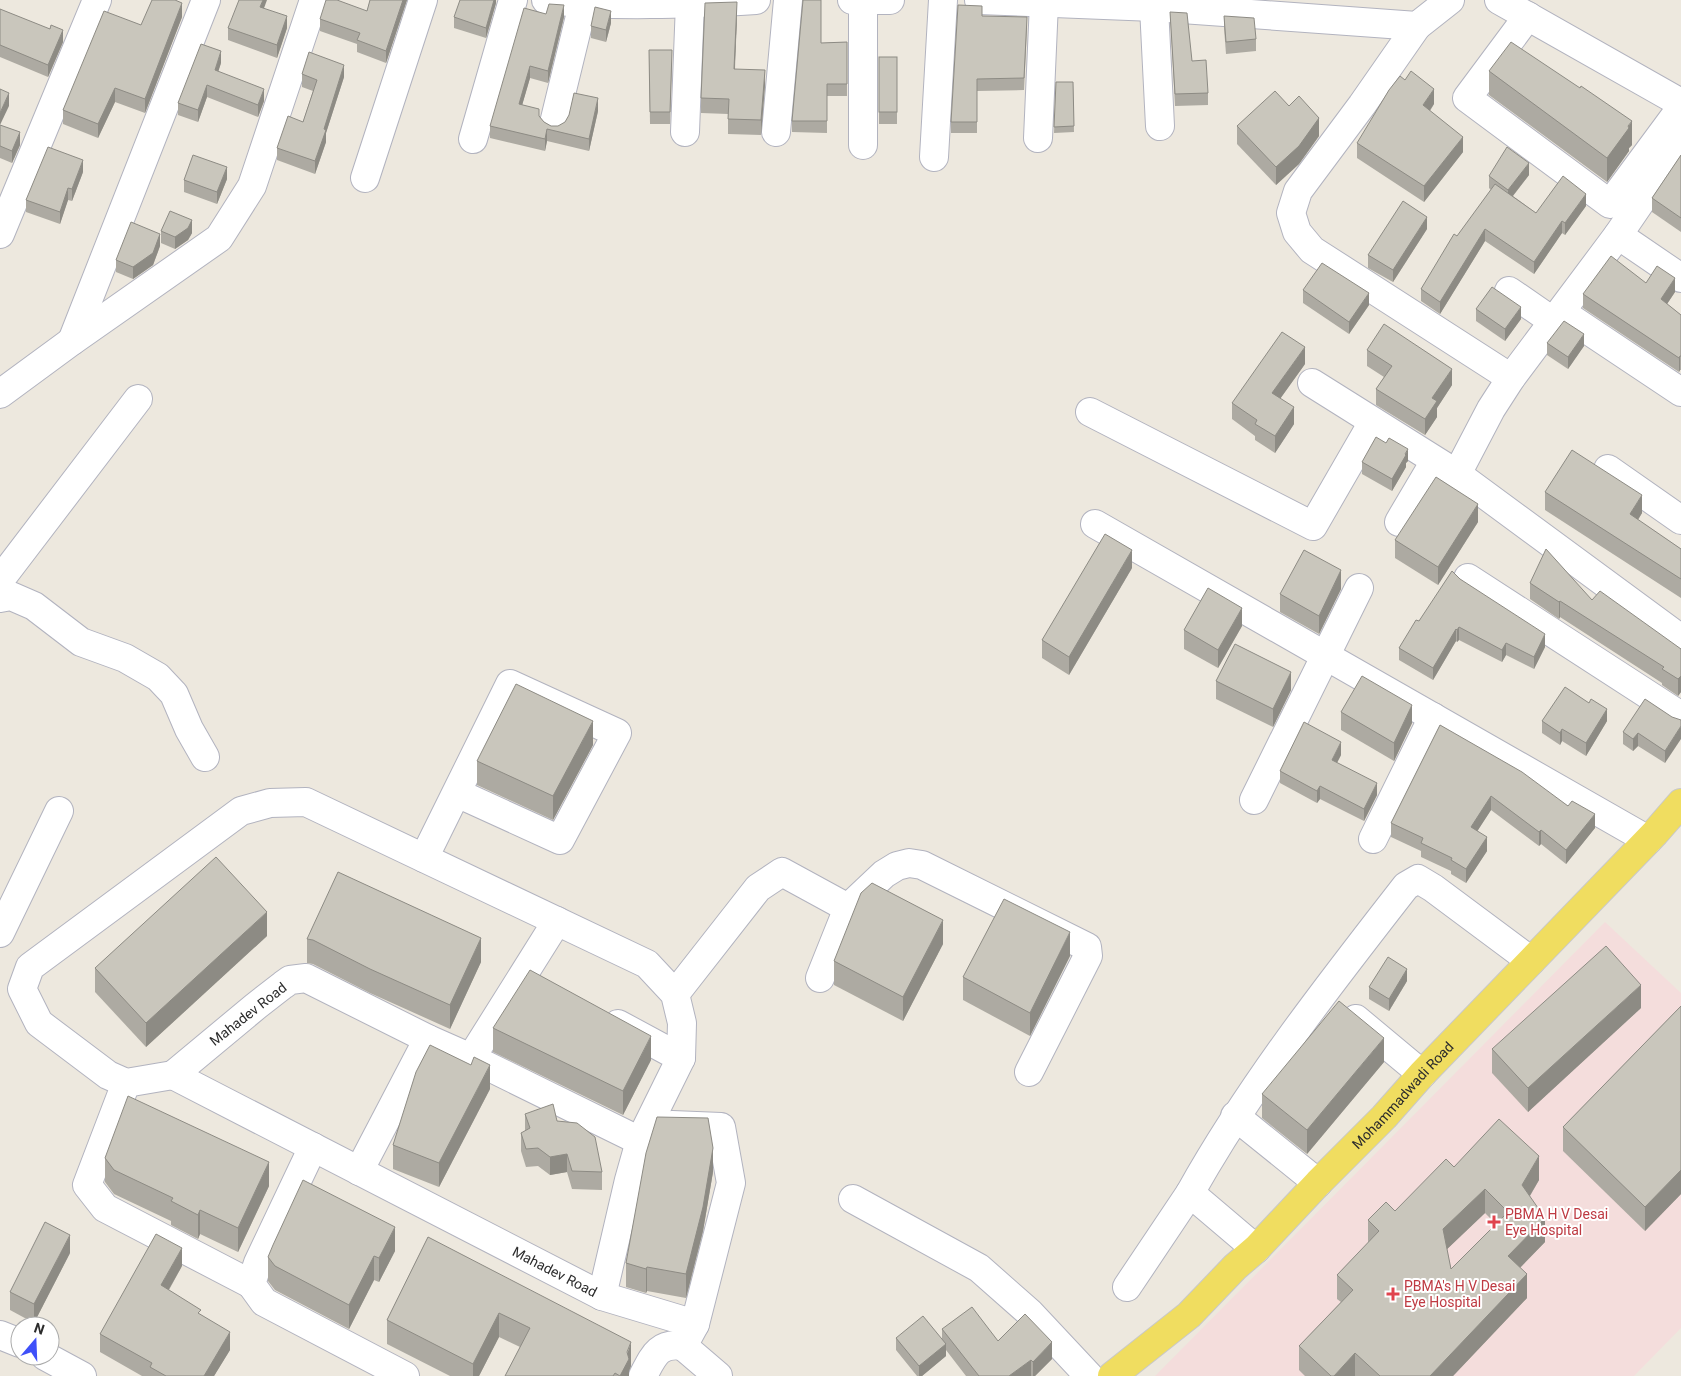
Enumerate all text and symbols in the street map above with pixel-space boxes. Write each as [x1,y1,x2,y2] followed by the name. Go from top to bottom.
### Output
[207,979,289,1049] street label: Mahadev Road
[1349,1038,1457,1152] street label: Mohammadwadi Road
[1505,1206,1608,1238] place label: PBMA H V Desai Eye Hospital
[1487,1215,1501,1229] marker: PBMA H V Desai Eye Hospital
[510,1243,600,1300] street label: Mahadev Road
[1404,1278,1516,1310] place label: PBMA's H V Desai Eye Hospital
[1386,1287,1400,1301] marker: PBMA's H V Desai Eye Hospital
[10,1316,60,1366] north arrow
[32,1320,47,1338] text: N

